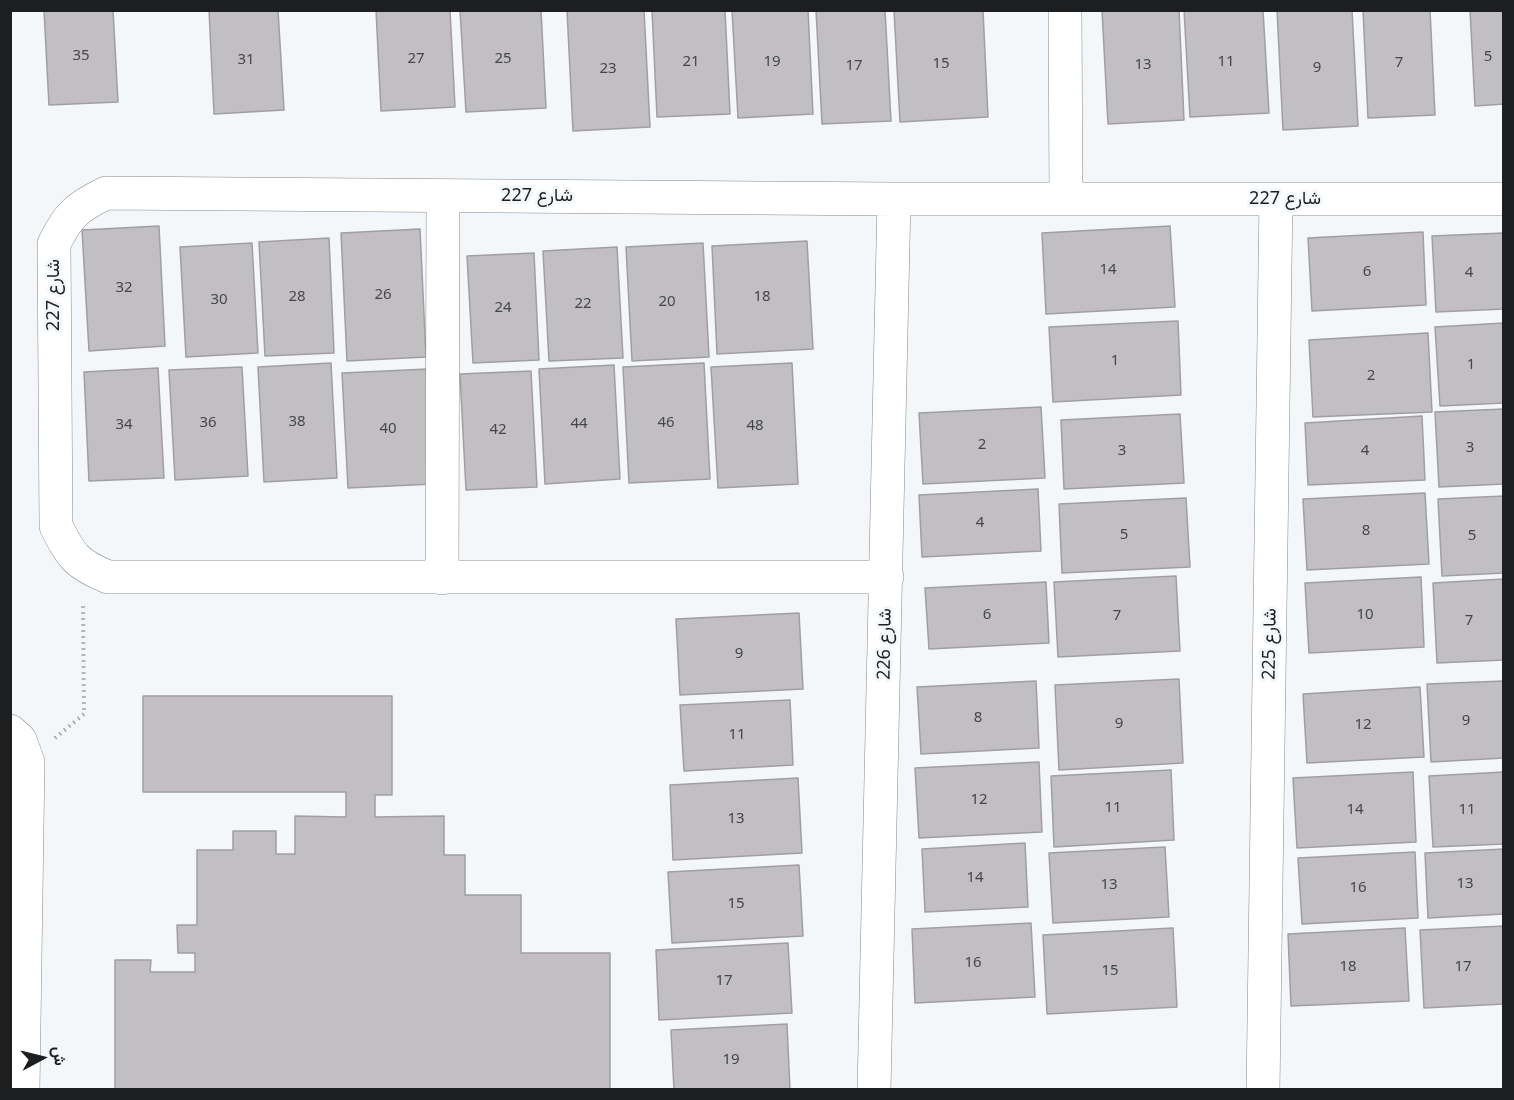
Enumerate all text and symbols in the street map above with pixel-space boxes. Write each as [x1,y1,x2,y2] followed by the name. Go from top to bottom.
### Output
[72,47,90,65] house number: 35
[1484,48,1492,66] house number: 5
[407,50,425,68] house number: 27
[494,50,512,68] house number: 25
[237,51,255,69] house number: 31
[682,53,700,71] house number: 21
[763,53,781,71] house number: 19
[1217,53,1235,71] house number: 11
[1395,54,1403,72] house number: 7
[932,55,950,73] house number: 15
[1134,56,1152,74] house number: 13
[845,57,863,75] house number: 17
[1313,59,1321,77] house number: 9
[599,60,617,78] house number: 23
[501,185,573,207] street label: شارع 227
[1249,188,1321,210] street label: شارع 227
[43,259,65,331] street label: شارع 227
[1099,261,1117,279] house number: 14
[1363,263,1371,281] house number: 6
[1465,264,1473,282] house number: 4
[115,279,133,297] house number: 32
[374,286,392,304] house number: 26
[288,288,306,306] house number: 28
[753,288,771,306] house number: 18
[210,291,228,309] house number: 30
[658,293,676,311] house number: 20
[574,295,592,313] house number: 22
[494,299,512,317] house number: 24
[1111,352,1119,370] house number: 1
[1467,356,1475,374] house number: 1
[1367,367,1375,385] house number: 2
[288,413,306,431] house number: 38
[199,414,217,432] house number: 36
[657,414,675,432] house number: 46
[570,415,588,433] house number: 44
[115,416,133,434] house number: 34
[746,417,764,435] house number: 48
[379,420,397,438] house number: 40
[489,421,507,439] house number: 42
[978,436,986,454] house number: 2
[1466,439,1474,457] house number: 3
[1118,442,1126,460] house number: 3
[1361,442,1369,460] house number: 4
[976,514,984,532] house number: 4
[1362,522,1370,540] house number: 8
[1120,526,1128,544] house number: 5
[1468,527,1476,545] house number: 5
[983,606,991,624] house number: 6
[1356,606,1374,624] house number: 10
[1113,607,1121,625] house number: 7
[874,608,896,680] street label: شارع 226
[1259,608,1281,680] street label: شارع 225
[1465,612,1473,630] house number: 7
[735,645,743,663] house number: 9
[974,709,982,727] house number: 8
[1462,712,1470,730] house number: 9
[1115,715,1123,733] house number: 9
[1354,716,1372,734] house number: 12
[728,726,746,744] house number: 11
[970,791,988,809] house number: 12
[1104,799,1122,817] house number: 11
[1346,801,1364,819] house number: 14
[1458,801,1476,819] house number: 11
[727,810,745,828] house number: 13
[966,869,984,887] house number: 14
[1456,875,1474,893] house number: 13
[1100,876,1118,894] house number: 13
[1349,879,1367,897] house number: 16
[727,895,745,913] house number: 15
[964,954,982,972] house number: 16
[1339,958,1357,976] house number: 18
[1454,958,1472,976] house number: 17
[1101,962,1119,980] house number: 15
[715,972,733,990] house number: 17
[12,1028,72,1088] north arrow
[48,1045,72,1067] text: ش
[722,1051,740,1069] house number: 19

